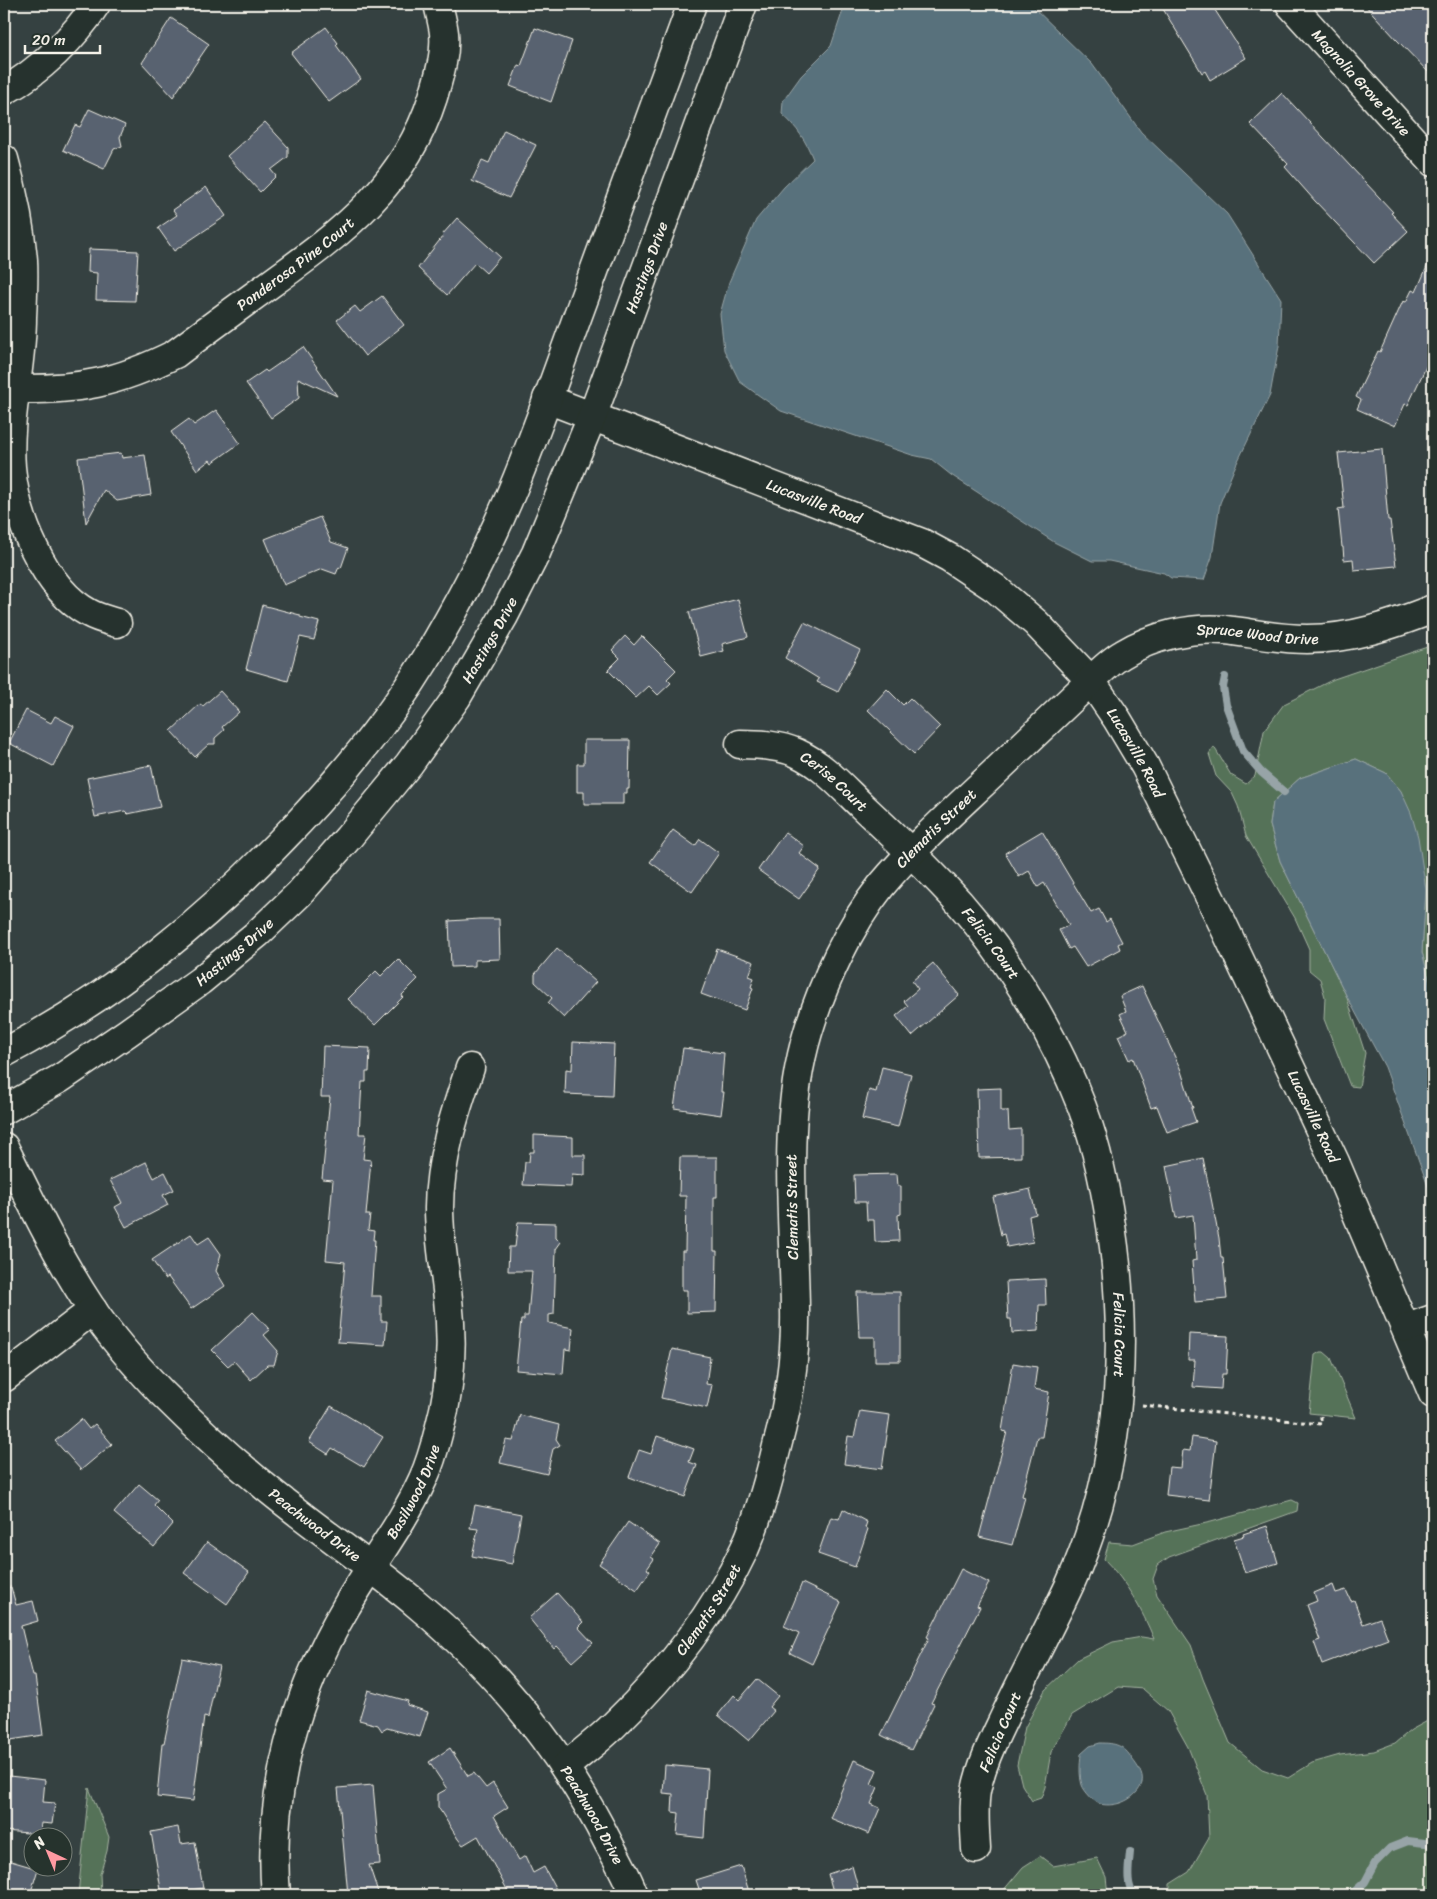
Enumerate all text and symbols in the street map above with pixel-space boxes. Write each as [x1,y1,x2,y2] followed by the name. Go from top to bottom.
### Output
[25,22,100,54] scale bar
[1305,23,1417,143] street label: Magnolia Grove Drive
[32,27,66,53] text: 20 m
[231,211,361,318] street label: Ponderosa Pine Court
[618,218,675,317] street label: Hastings Drive
[762,471,867,532] street label: Lucasville Road
[454,592,525,689] street label: Hastings Drive
[1196,616,1319,652] street label: Spruce Wood Drive
[1100,702,1172,803] street label: Lucasville Road
[795,744,874,819] street label: Cerise Court
[889,782,983,875] street label: Clematis Street
[955,901,1027,985] street label: Felicia Court
[189,911,280,993] street label: Hastings Drive
[1280,1065,1347,1168] street label: Lucasville Road
[778,1154,806,1260] street label: Clematis Street
[1105,1291,1133,1378] street label: Felicia Court
[379,1441,448,1545] street label: Basilwood Drive
[263,1481,367,1569] street label: Peachwood Drive
[669,1559,748,1662] street label: Clematis Street
[971,1687,1029,1776] street label: Felicia Court
[553,1760,631,1869] street label: Peachwood Drive
[22,1826,72,1876] north arrow
[26,1830,52,1856] text: N

